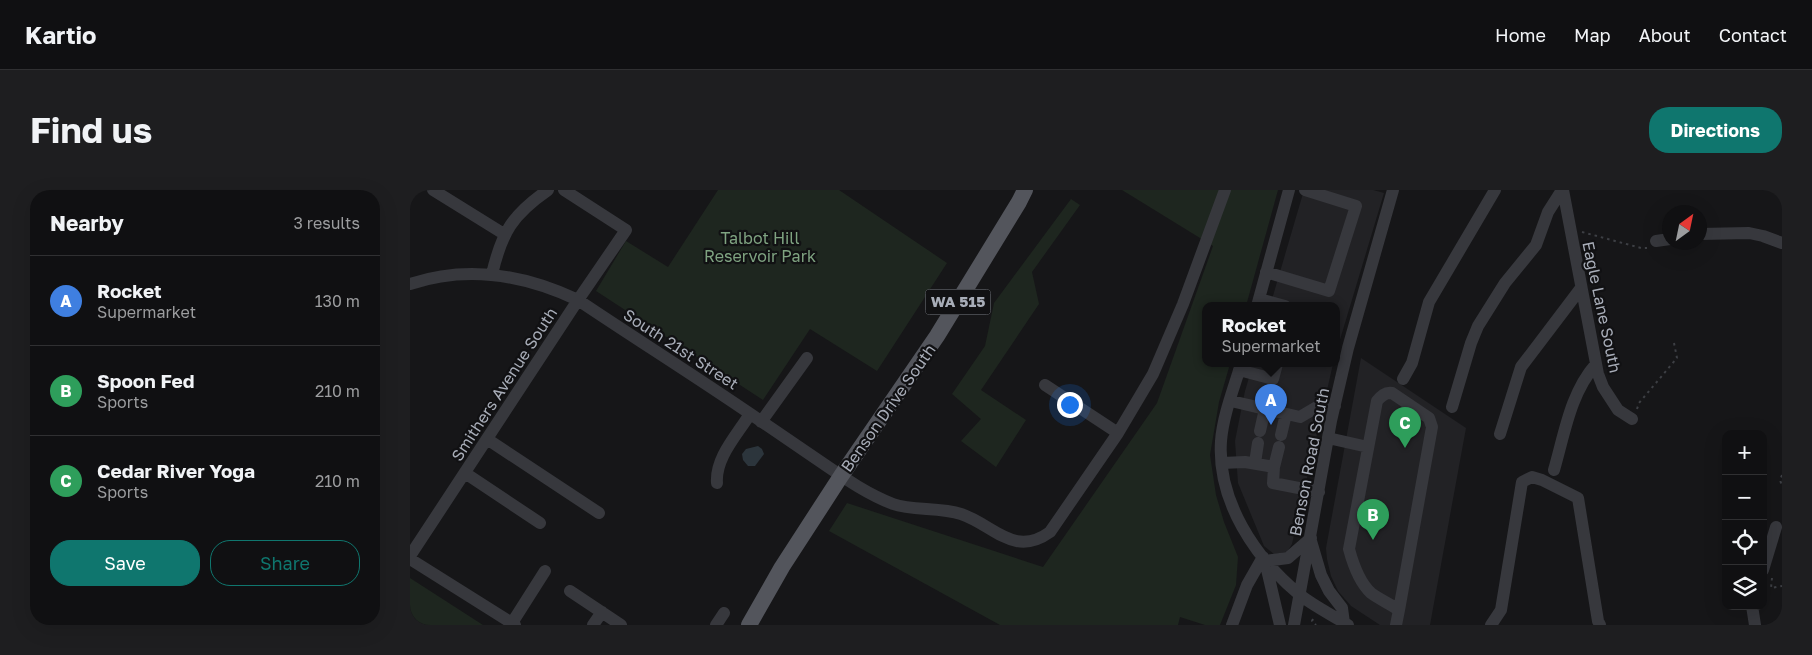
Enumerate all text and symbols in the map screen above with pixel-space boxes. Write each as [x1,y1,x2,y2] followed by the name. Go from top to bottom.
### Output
[25,20,97,49] text: Kartio
[1495,24,1546,46] text: Home
[1574,24,1611,46] text: Map
[1639,24,1691,46] text: About
[1719,24,1787,46] text: Contact
[1649,107,1782,153] button: Directions
[30,109,152,151] text: Find us
[1662,205,1707,250] north arrow
[50,210,124,236] text: Nearby
[293,213,360,233] text: 3 results
[704,228,816,266] park label: Talbot Hill Reservoir Park
[1578,239,1626,375] street label: Eagle Lane South
[97,279,162,302] text: Rocket
[926,290,990,314] road number: WA 515
[60,291,72,311] text: A
[315,291,360,311] text: 130 m
[97,302,196,322] text: Supermarket
[1202,302,1340,367] popup
[447,303,561,465] street label: Smithers Avenue South
[620,304,742,394] street label: South 21st Street
[1221,313,1286,336] text: Rocket
[1221,336,1321,356] text: Supermarket
[836,340,940,476] street label: Benson Drive South
[97,369,194,392] text: Spoon Fed
[60,381,72,401] text: B
[315,381,360,401] text: 210 m
[1255,384,1287,425] pin: A
[1285,386,1333,538] street label: Benson Road South
[97,392,148,412] text: Sports
[1057,392,1083,418] your location
[1389,407,1421,448] pin: C
[1722,430,1767,610] map controls
[1722,430,1767,475] button: +
[97,459,255,482] text: Cedar River Yoga
[60,471,72,491] text: C
[315,471,360,491] text: 210 m
[1722,475,1767,520] button: −
[97,482,148,502] text: Sports
[1357,499,1389,540] pin: B
[1722,520,1767,565] button: locate
[50,540,200,586] button: Save
[210,540,360,586] button: Share
[1722,565,1767,610] button: layers

